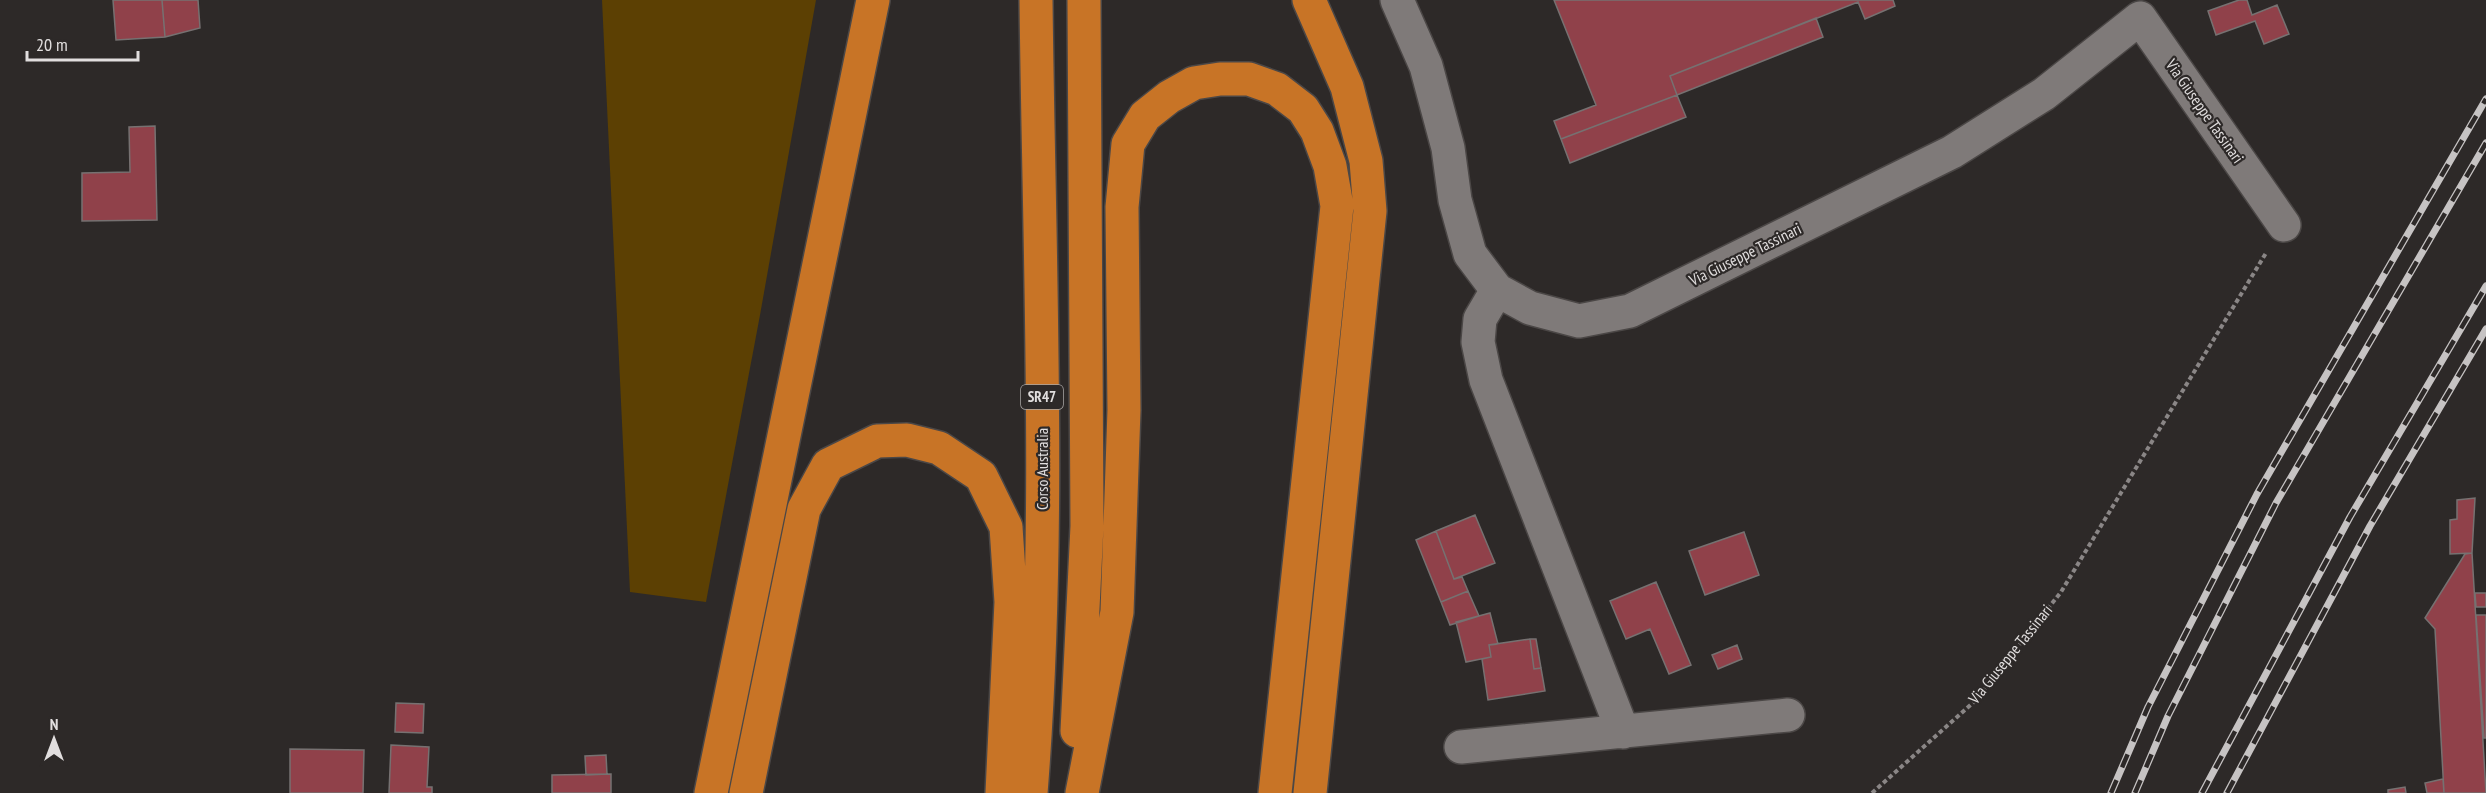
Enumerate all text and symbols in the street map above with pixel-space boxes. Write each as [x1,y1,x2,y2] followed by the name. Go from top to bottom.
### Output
[27,24,138,62] scale bar
[36,33,68,56] text: 20 m
[2161,54,2248,167] street label: Via Giuseppe Tassinari
[1685,218,1804,290] street label: Via Giuseppe Tassinari
[1021,385,1063,409] road number: SR47
[1032,428,1052,510] street label: Corso Australia
[1963,600,2056,709] street label: Via Giuseppe Tassinari
[24,709,84,769] north arrow
[50,714,58,734] text: N

